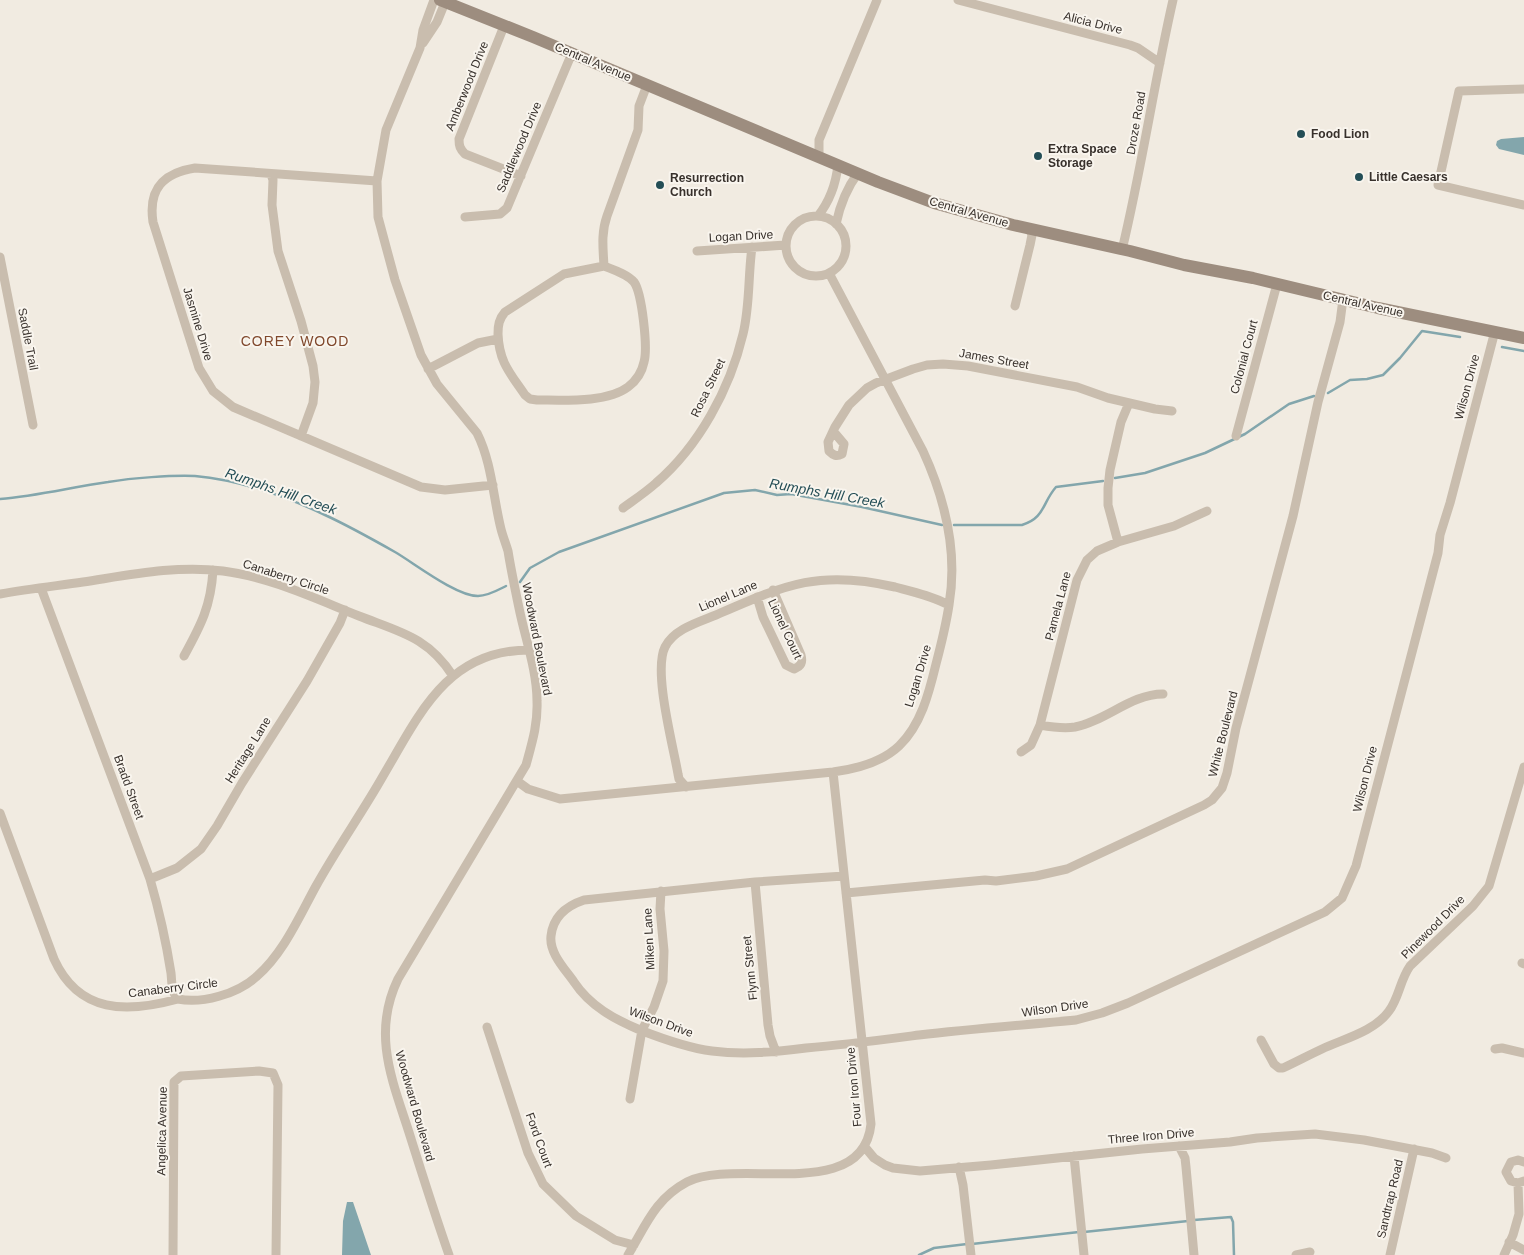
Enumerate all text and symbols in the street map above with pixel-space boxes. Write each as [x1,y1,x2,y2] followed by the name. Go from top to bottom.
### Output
[1062,9,1124,37] street label: Alicia Drive
[443,39,491,133] street label: Amberwood Drive
[553,40,634,85] street label: Central Avenue
[1124,90,1148,156] street label: Droze Road
[494,99,545,195] street label: Saddlewood Drive
[1311,127,1369,141] place label: Food Lion
[1295,128,1307,140] marker: Food Lion
[1048,142,1117,170] place label: Extra Space Storage
[1032,150,1044,162] marker: Extra Space Storage
[1369,170,1448,184] place label: Little Caesars
[670,171,744,199] place label: Resurrection Church
[1353,171,1365,183] marker: Little Caesars
[654,179,666,191] marker: Resurrection Church
[928,194,1011,230] street label: Central Avenue
[708,227,774,245] street label: Logan Drive
[180,286,216,363] street label: Jasmine Drive
[1322,288,1405,320] street label: Central Avenue
[15,307,41,371] street label: Saddle Trail
[1227,318,1261,396] street label: Colonial Court
[241,333,349,349] district label: COREY WOOD
[958,346,1031,372] street label: James Street
[1452,352,1483,421] street label: Wilson Drive
[688,356,728,420] street label: Rosa Street
[223,464,340,518] water label: Rumphs Hill Creek
[768,475,887,511] water label: Rumphs Hill Creek
[241,556,331,598] street label: Canaberry Circle
[1042,570,1074,642] street label: Pamela Lane
[697,577,760,615] street label: Lionel Lane
[519,581,555,697] street label: Woodward Boulevard
[765,597,805,662] street label: Lionel Court
[902,643,934,709] street label: Logan Drive
[1206,690,1240,778] street label: White Boulevard
[222,714,274,786] street label: Heritage Lane
[1350,744,1380,813] street label: Wilson Drive
[111,753,147,822] street label: Bradd Street
[1398,892,1468,962] street label: Pinewood Drive
[640,907,658,970] street label: Miken Lane
[740,934,760,1001] street label: Flynn Street
[127,976,219,1000] street label: Canaberry Circle
[1021,996,1090,1020] street label: Wilson Drive
[627,1004,695,1040] street label: Wilson Drive
[844,1046,864,1127] street label: Four Iron Drive
[392,1049,438,1163] street label: Woodward Boulevard
[154,1086,170,1176] street label: Angelica Avenue
[523,1111,556,1170] street label: Ford Court
[1107,1125,1195,1147] street label: Three Iron Drive
[1374,1158,1406,1240] street label: Sandtrap Road

